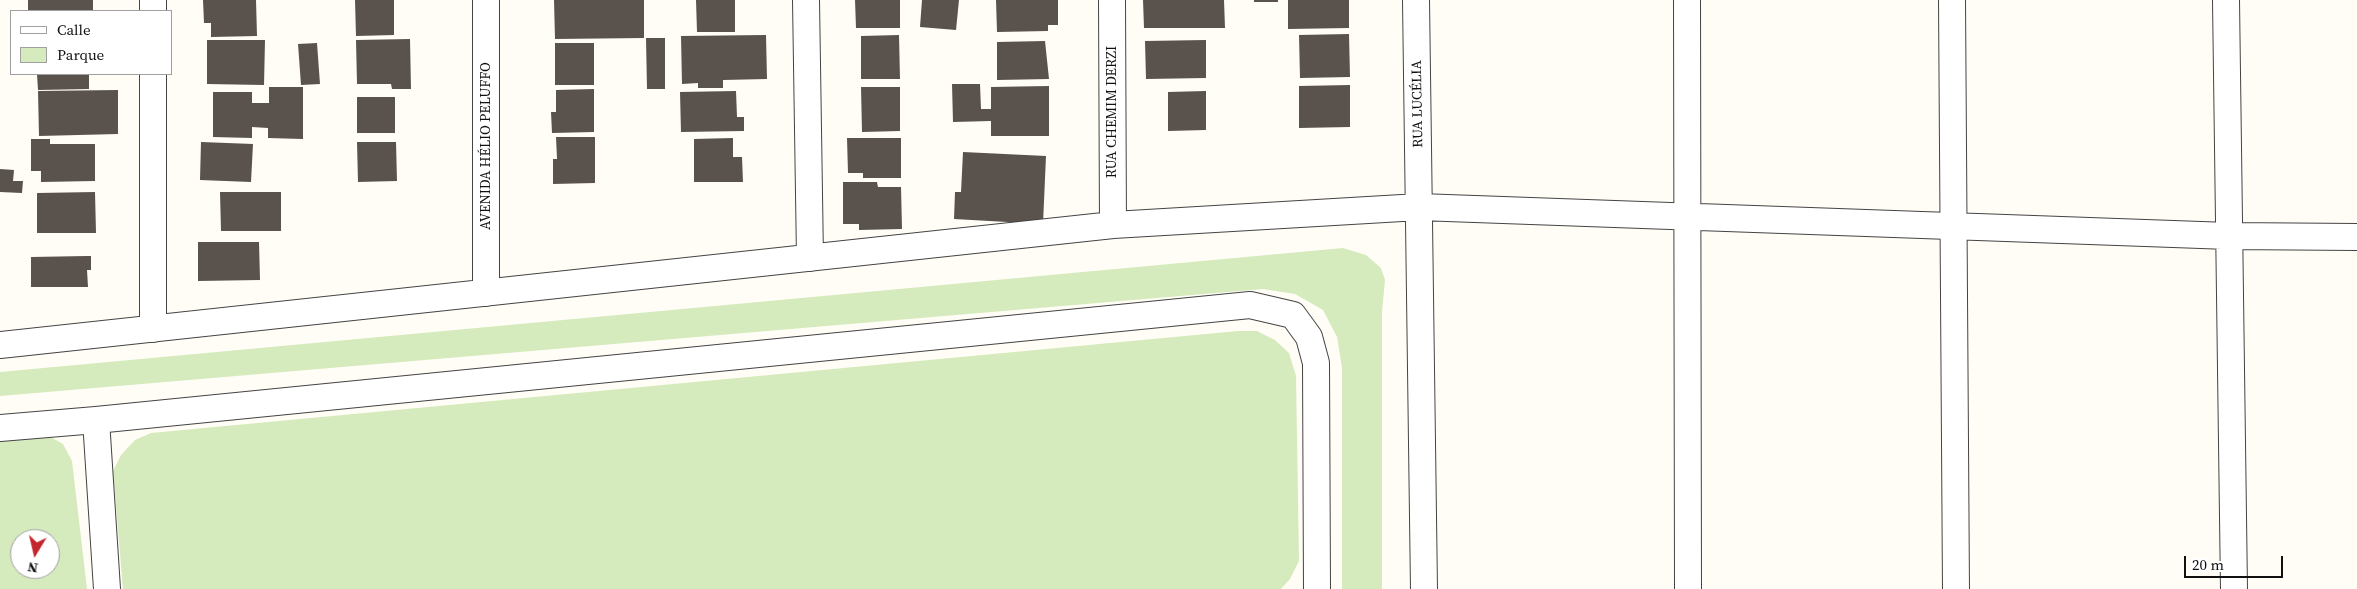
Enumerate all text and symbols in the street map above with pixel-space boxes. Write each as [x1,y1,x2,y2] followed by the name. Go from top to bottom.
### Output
[10,10,172,75] legend
[57,19,91,40] text: Calle
[57,44,104,65] text: Parque
[1104,46,1120,178] street label: RUA CHEMIM DERZI
[1409,60,1427,148] street label: RUA LUCÉLIA
[478,62,494,230] street label: AVENIDA HÉLIO PELUFFO
[10,529,60,579] north arrow
[2187,546,2286,578] scale bar
[2192,554,2224,575] text: 20 m
[26,557,39,579] text: N

